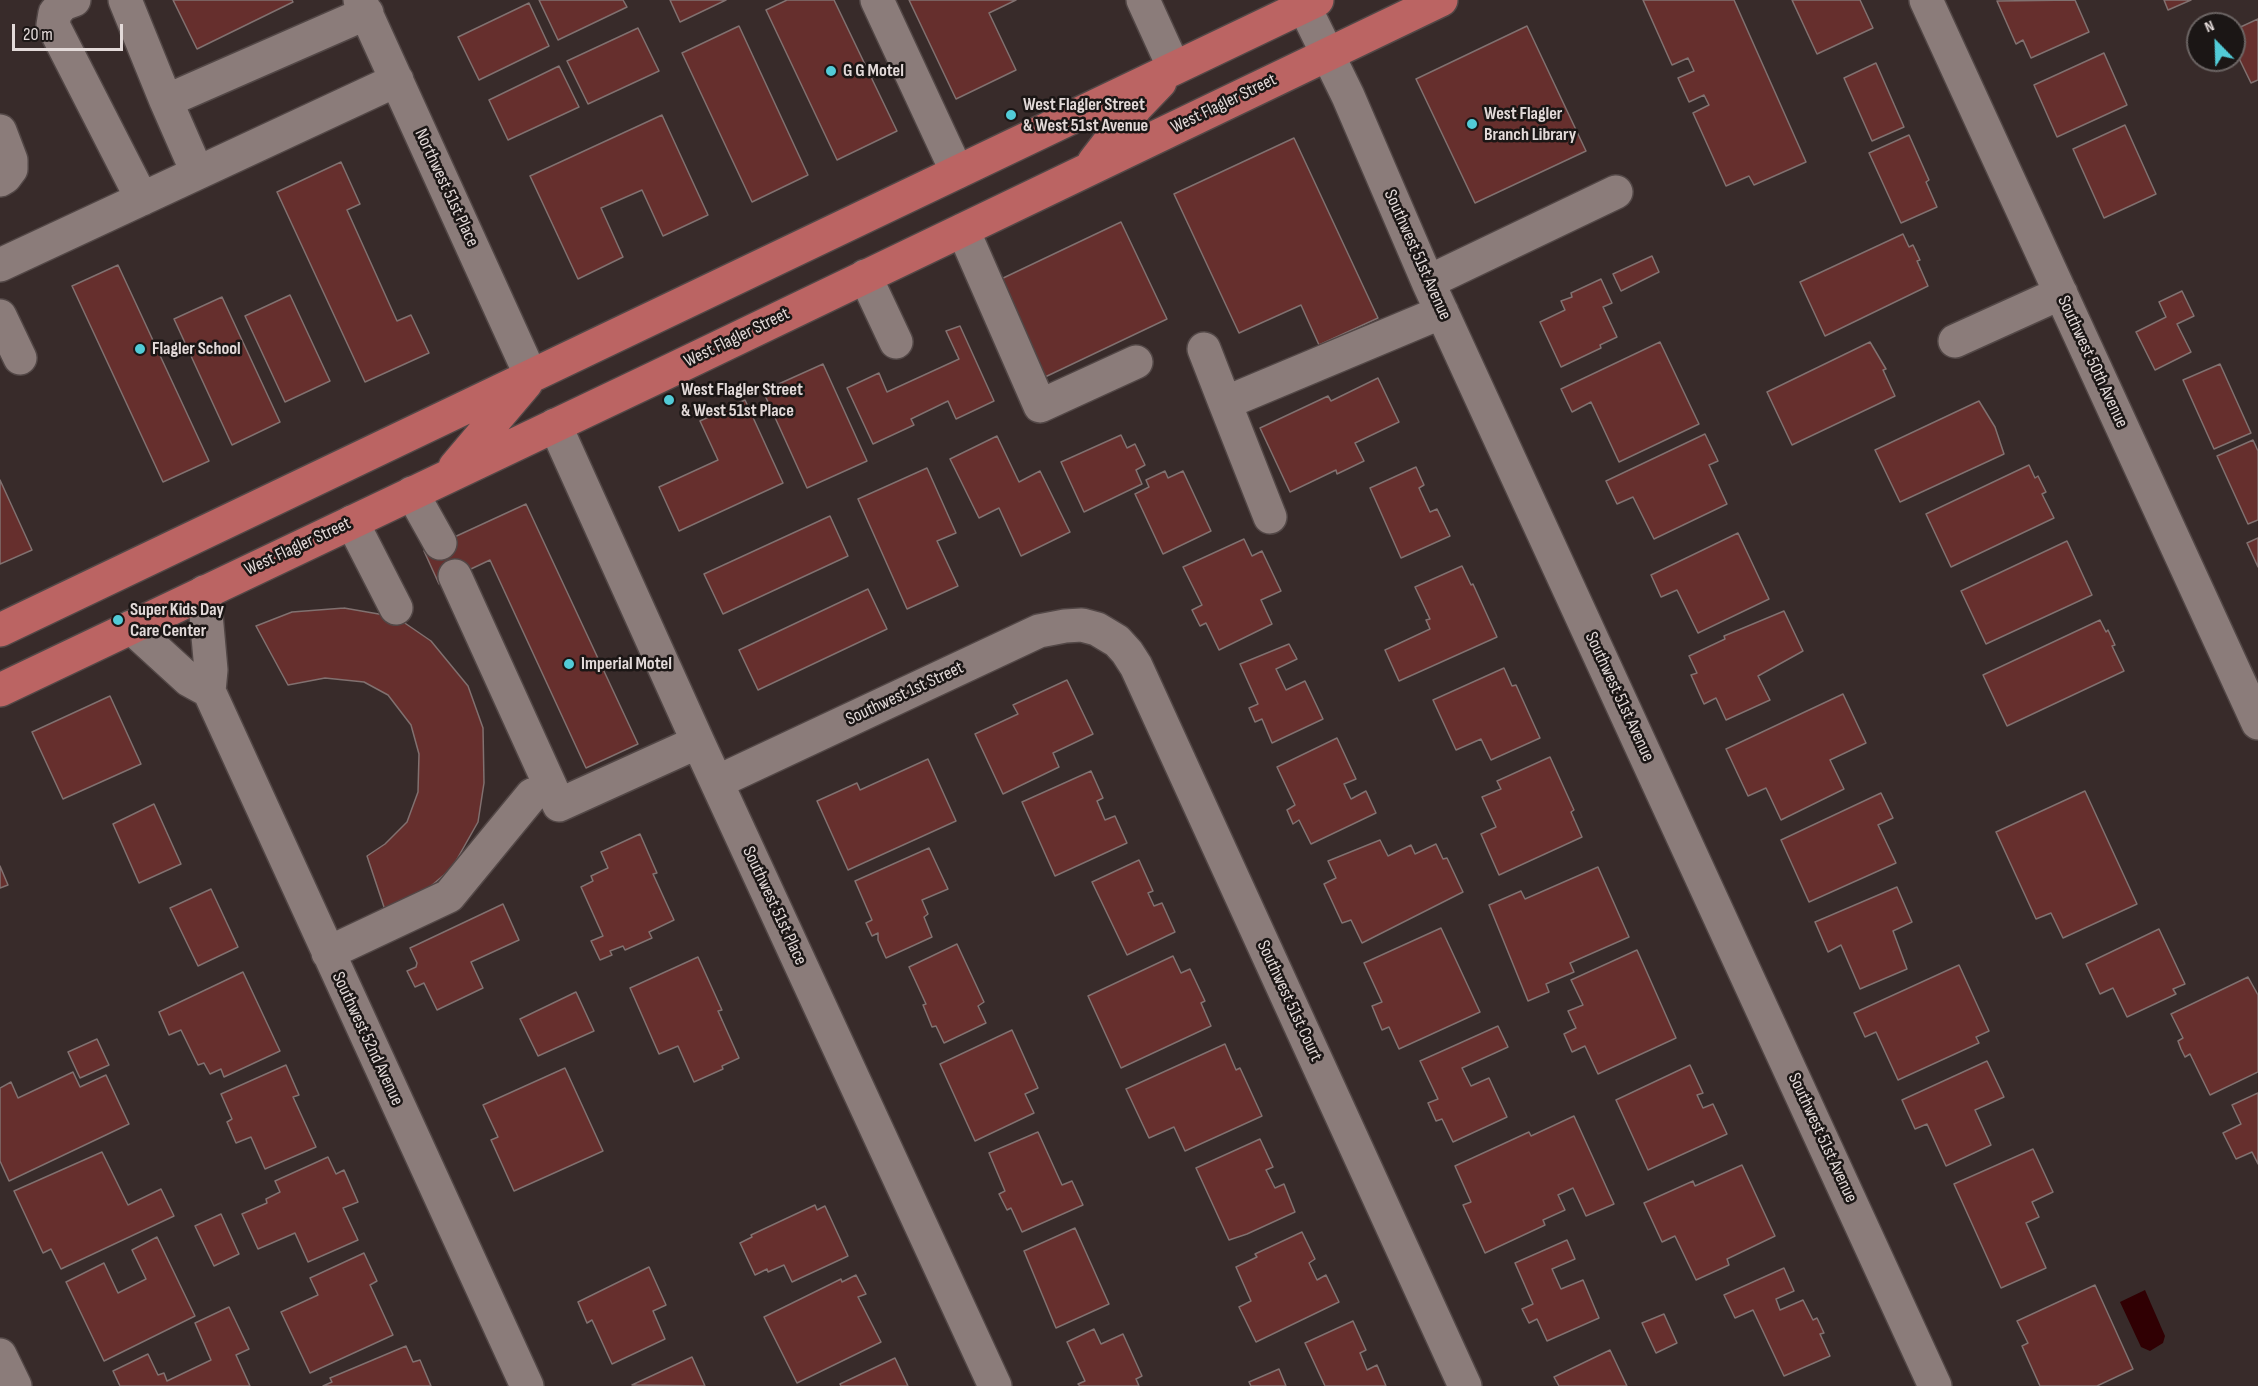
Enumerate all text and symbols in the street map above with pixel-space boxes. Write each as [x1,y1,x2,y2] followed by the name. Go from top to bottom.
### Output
[15,12,126,50] scale bar
[2186,12,2246,72] north arrow
[2202,16,2217,37] text: N
[23,24,53,45] text: 20 m
[843,60,904,82] place label: G G Motel
[824,64,838,78] marker: G G Motel
[1168,69,1280,139] street label: West Flagler Street
[1023,94,1148,136] place label: West Flagler Street & West 51st Avenue
[1484,103,1576,146] place label: West Flagler Branch Library
[1004,108,1018,122] marker: West Flagler Street & West 51st Avenue
[1465,117,1479,131] marker: West Flagler Branch Library
[409,125,483,251] street label: Northwest 51st Place
[1379,187,1455,323] street label: Southwest 51st Avenue
[2052,293,2132,431] street label: Southwest 50th Avenue
[681,303,793,373] street label: West Flagler Street
[152,338,241,360] place label: Flagler School
[133,342,147,356] marker: Flagler School
[681,379,803,422] place label: West Flagler Street & West 51st Place
[662,393,676,407] marker: West Flagler Street & West 51st Place
[242,513,354,581] street label: West Flagler Street
[130,599,224,642] place label: Super Kids Day Care Center
[111,613,125,627] marker: Super Kids Day Care Center
[1580,629,1658,765] street label: Southwest 51st Avenue
[581,653,672,675] place label: Imperial Motel
[562,657,576,671] marker: Imperial Motel
[843,657,967,731] street label: Southwest 1st Street
[737,843,811,969] street label: Southwest 51st Place
[1252,937,1326,1065] street label: Southwest 51st Court
[327,969,407,1109] street label: Southwest 52nd Avenue
[1783,1070,1861,1206] street label: Southwest 51st Avenue

